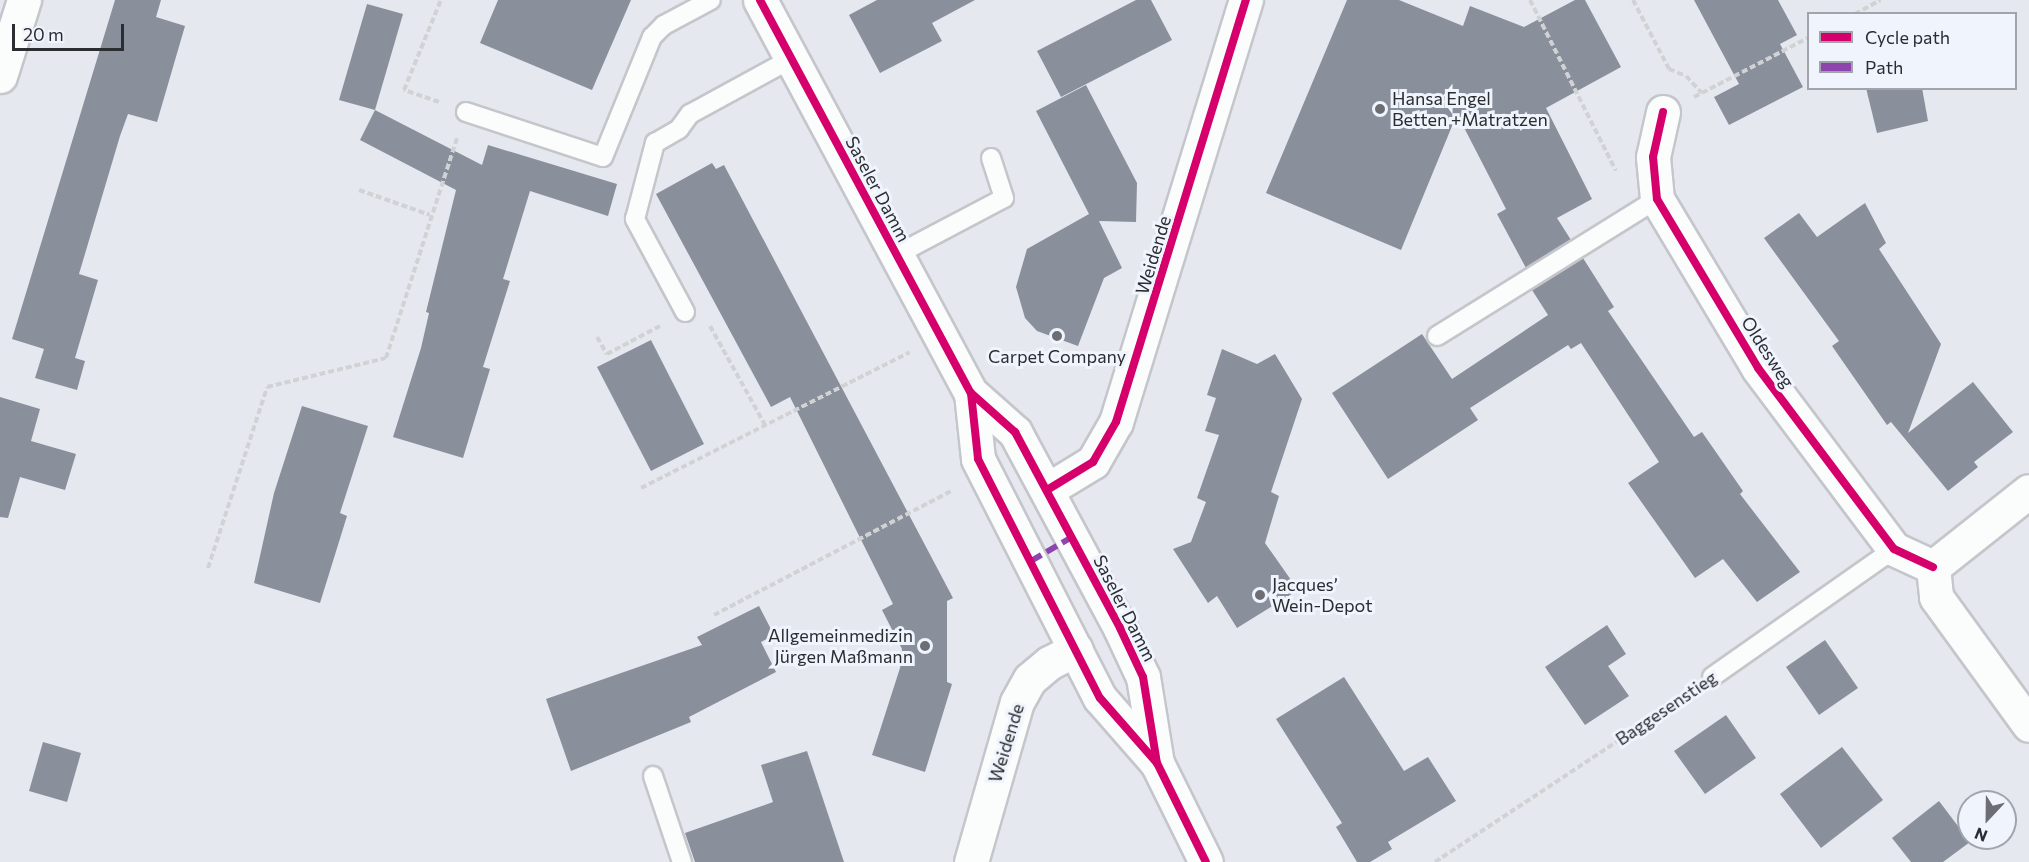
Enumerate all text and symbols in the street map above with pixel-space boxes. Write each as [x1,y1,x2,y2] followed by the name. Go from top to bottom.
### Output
[15,12,128,50] scale bar
[1807,12,2017,90] legend
[23,23,64,45] text: 20 m
[1865,26,1950,48] text: Cycle path
[1865,56,1903,78] text: Path
[1392,88,1548,130] place label: Hansa Engel Betten +Matratzen
[1373,102,1387,116] marker: Hansa Engel Betten +Matratzen
[841,133,915,245] street label: Saseler Damm
[1131,213,1175,297] street label: Weidende
[1737,312,1799,392] street label: Oldesweg
[1050,329,1064,343] marker: Carpet Company
[988,345,1126,367] place label: Carpet Company
[1089,551,1161,665] street label: Saseler Damm
[1272,574,1373,616] place label: Jacques’ Wein-Depot
[1253,588,1267,602] marker: Jacques’ Wein-Depot
[768,625,913,668] place label: Allgemeinmedizin Jürgen Maßmann
[918,639,932,653] marker: Allgemeinmedizin Jürgen Maßmann
[1611,666,1721,750] street label: Baggesenstieg
[984,701,1028,785] street label: Weidende
[1957,790,2017,850] north arrow
[1972,824,1990,846] text: N

